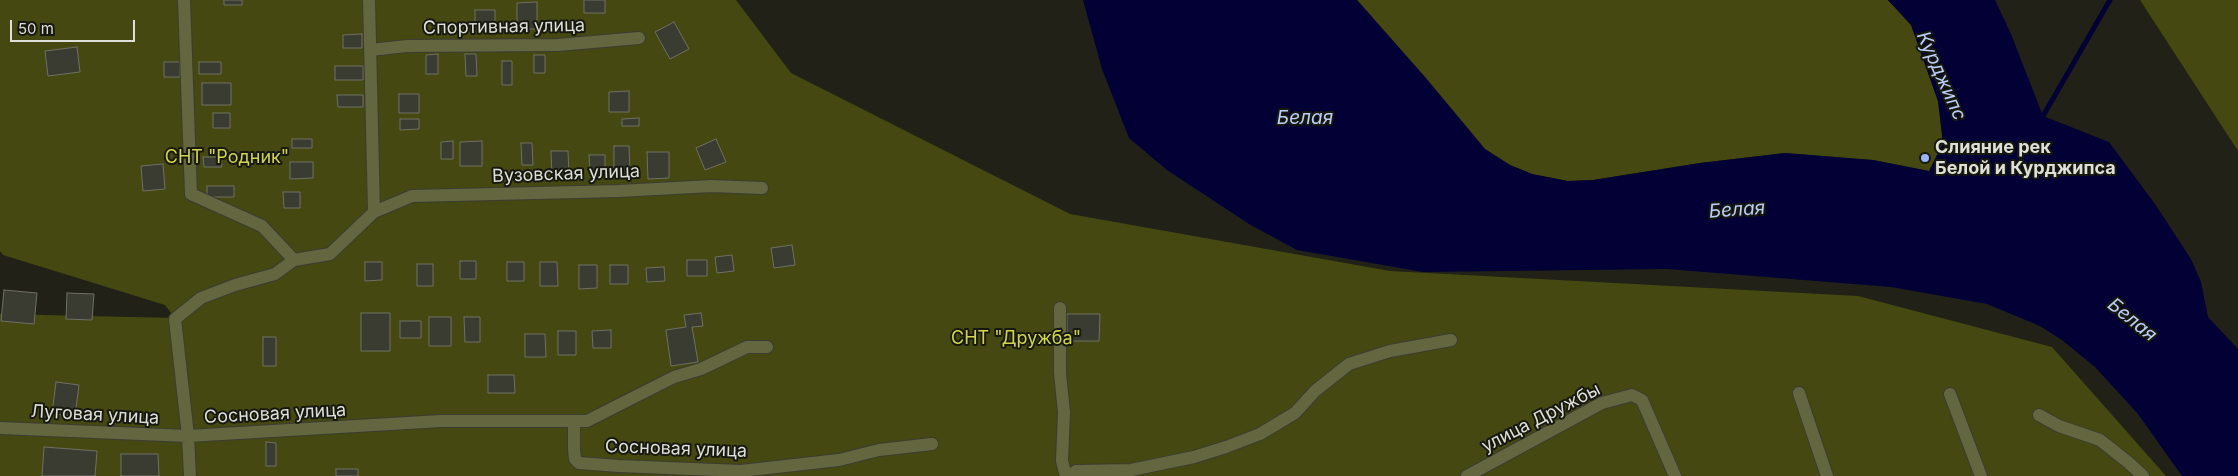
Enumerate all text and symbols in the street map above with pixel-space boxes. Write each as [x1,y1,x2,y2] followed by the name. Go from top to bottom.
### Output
[12,10,138,42] scale bar
[423,15,585,39] street label: Спортивная улица
[18,19,54,38] text: 50 m
[1911,28,1971,124] water label: Курджипс
[1277,107,1333,129] water label: Белая
[1935,137,2116,180] place label: Слияние рек Белой и Курджипса
[165,147,289,169] park label: СНТ "Родник"
[1919,152,1931,164] marker: Слияние рек Белой и Курджипса
[492,161,640,187] street label: Вузовская улица
[1708,197,1766,223] water label: Белая
[2103,293,2161,347] water label: Белая
[951,328,1081,350] park label: СНТ "Дружба"
[1478,379,1604,457] street label: улица Дружбы
[203,399,347,429] street label: Сосновая улица
[30,401,160,429] street label: Луговая улица
[605,436,747,462] street label: Сосновая улица

